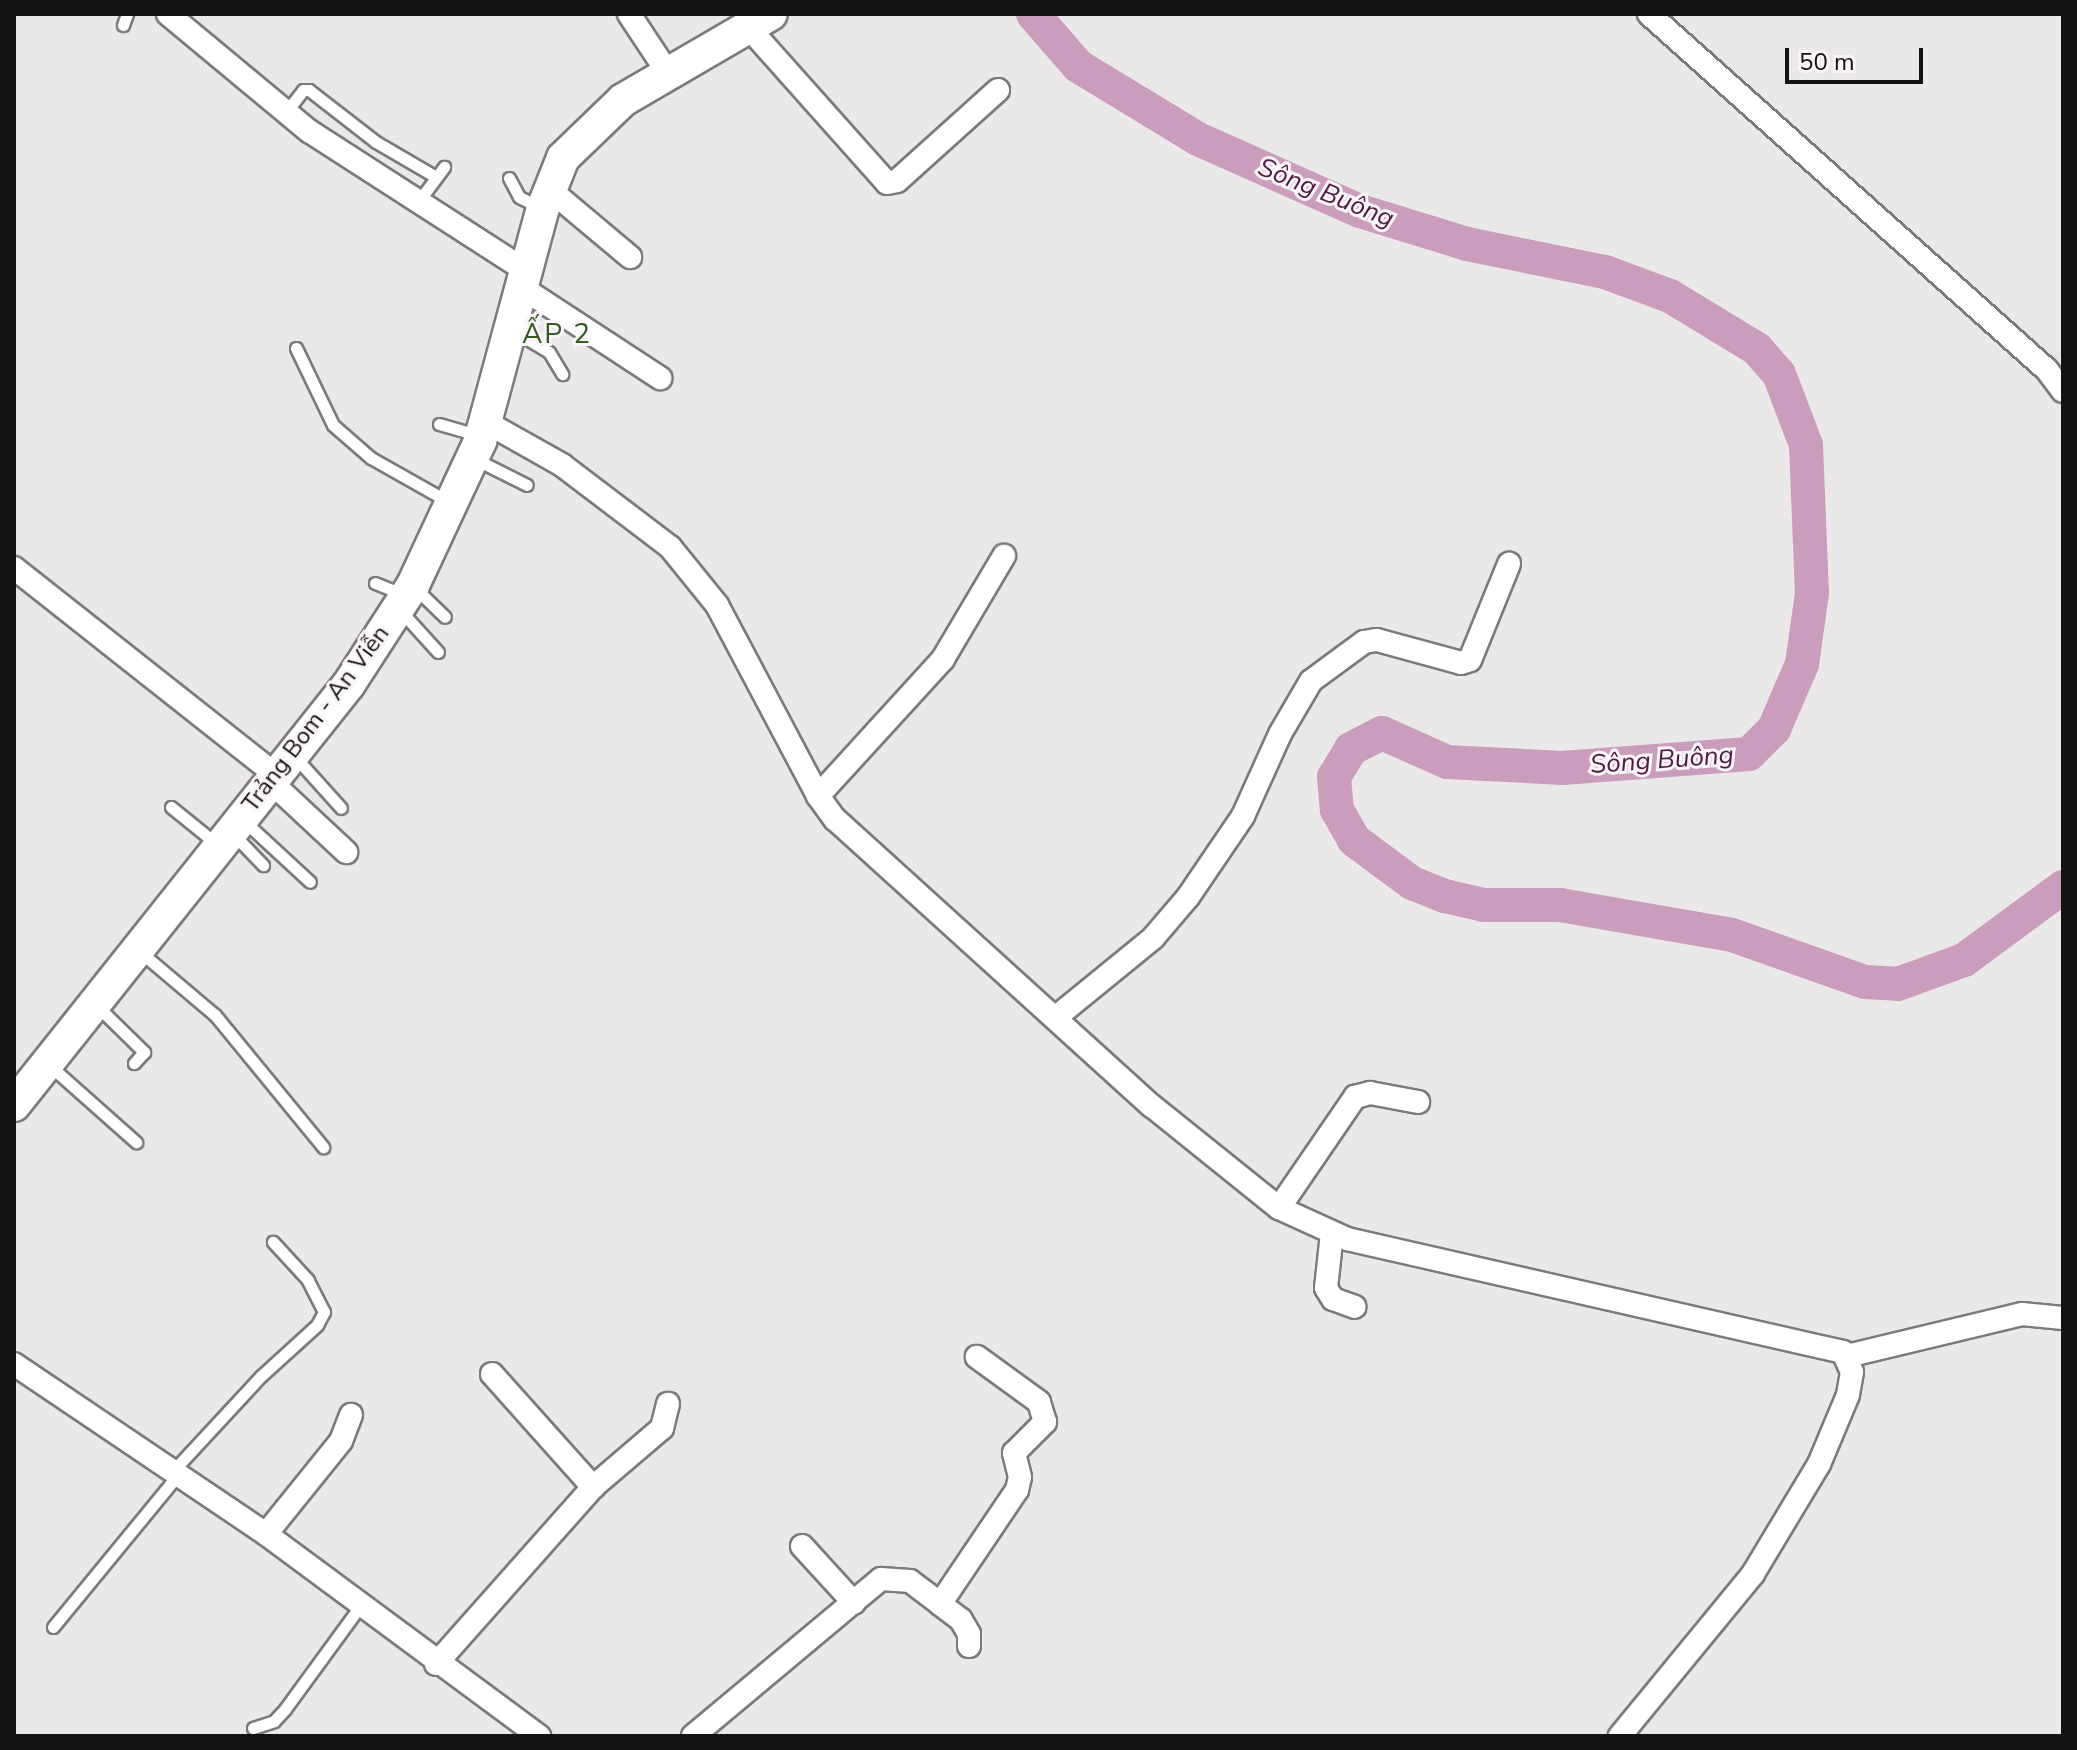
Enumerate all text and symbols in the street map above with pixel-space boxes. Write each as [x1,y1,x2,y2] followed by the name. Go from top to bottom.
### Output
[1789,32,1927,82] scale bar
[1799,46,1855,78] text: 50 m
[1254,152,1398,234] water label: Sông Buông
[522,317,592,351] district label: ẤP 2
[236,620,396,818] street label: Trảng Bom - An Viễn
[1589,739,1735,781] water label: Sông Buông

